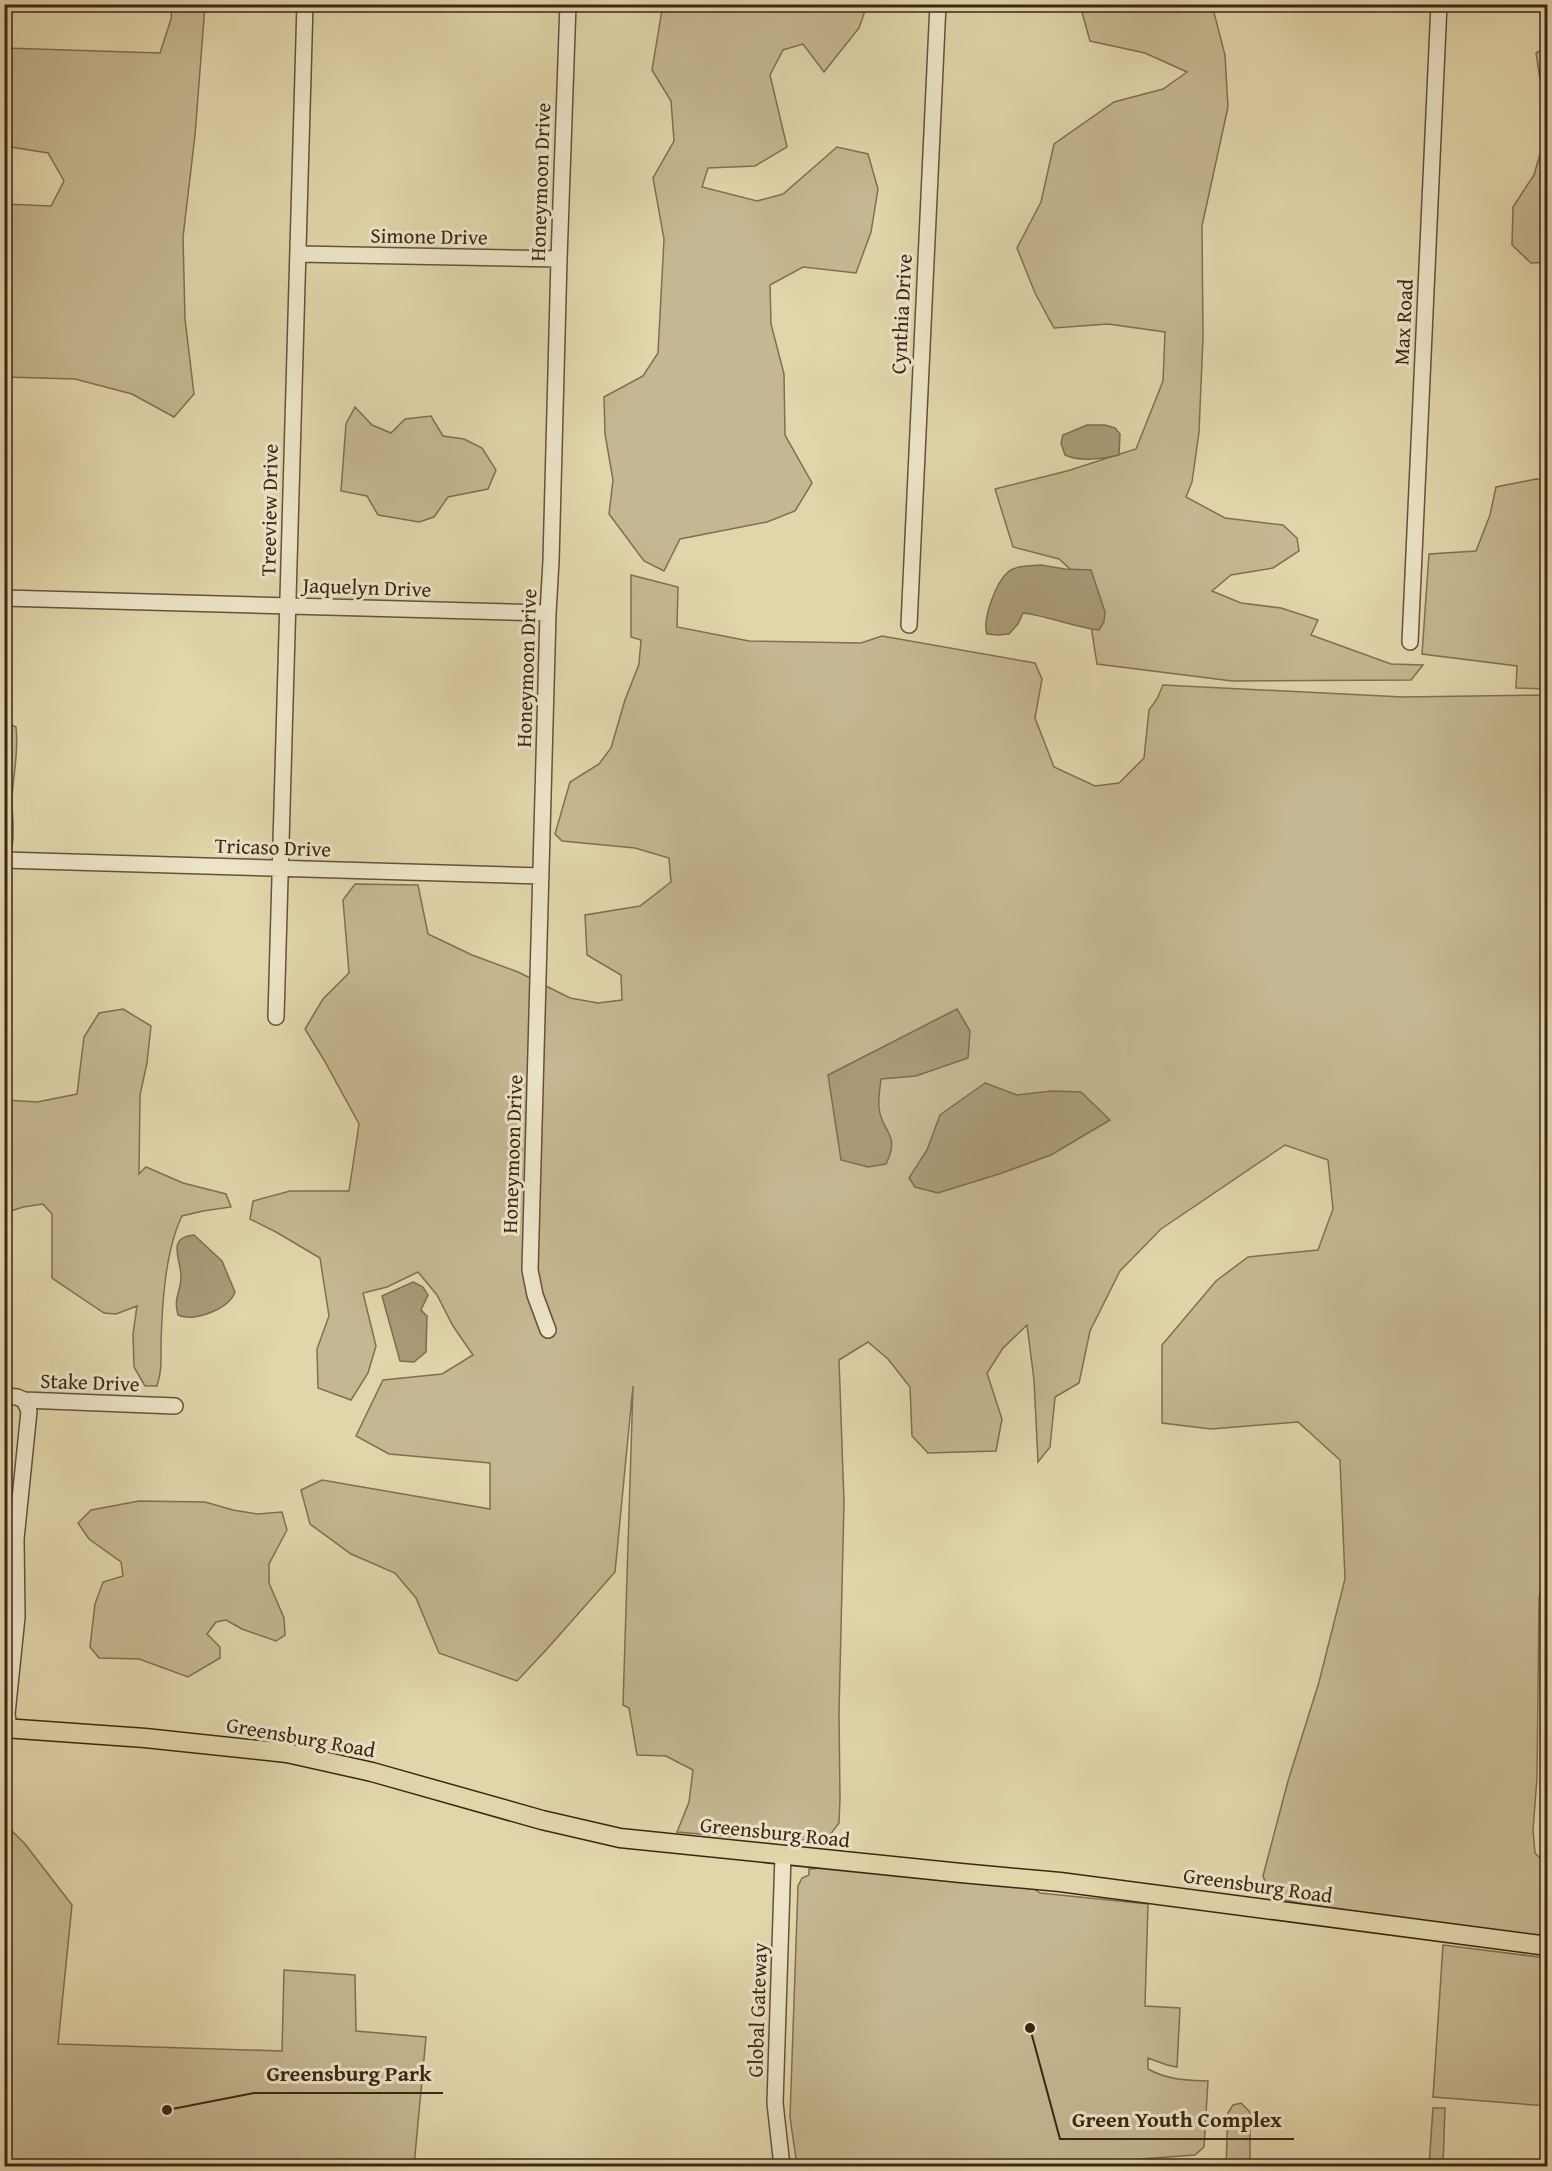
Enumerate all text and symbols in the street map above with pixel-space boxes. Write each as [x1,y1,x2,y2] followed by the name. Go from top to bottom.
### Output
[522,102,558,262] street label: Honeymoon Drive
[370,219,488,253] street label: Simone Drive
[882,253,920,375] street label: Cynthia Drive
[1385,277,1421,366] street label: Max Road
[252,443,286,577] street label: Treeview Drive
[299,569,432,605] street label: Jaquelyn Drive
[508,588,544,748] street label: Honeymoon Drive
[214,829,332,865] street label: Tricaso Drive
[494,1074,530,1234] street label: Honeymoon Drive
[40,1365,140,1399] street label: Stake Drive
[224,1709,379,1765] street label: Greensburg Road
[699,1809,852,1855] street label: Greensburg Road
[1181,1859,1335,1911] street label: Greensburg Road
[739,1942,775,2078] street label: Global Gateway
[254,2053,443,2093] callout: Greensburg Park
[266,2057,432,2089] text: Greensburg Park
[1060,2099,1294,2139] callout: Green Youth Complex
[1072,2103,1282,2135] text: Green Youth Complex

